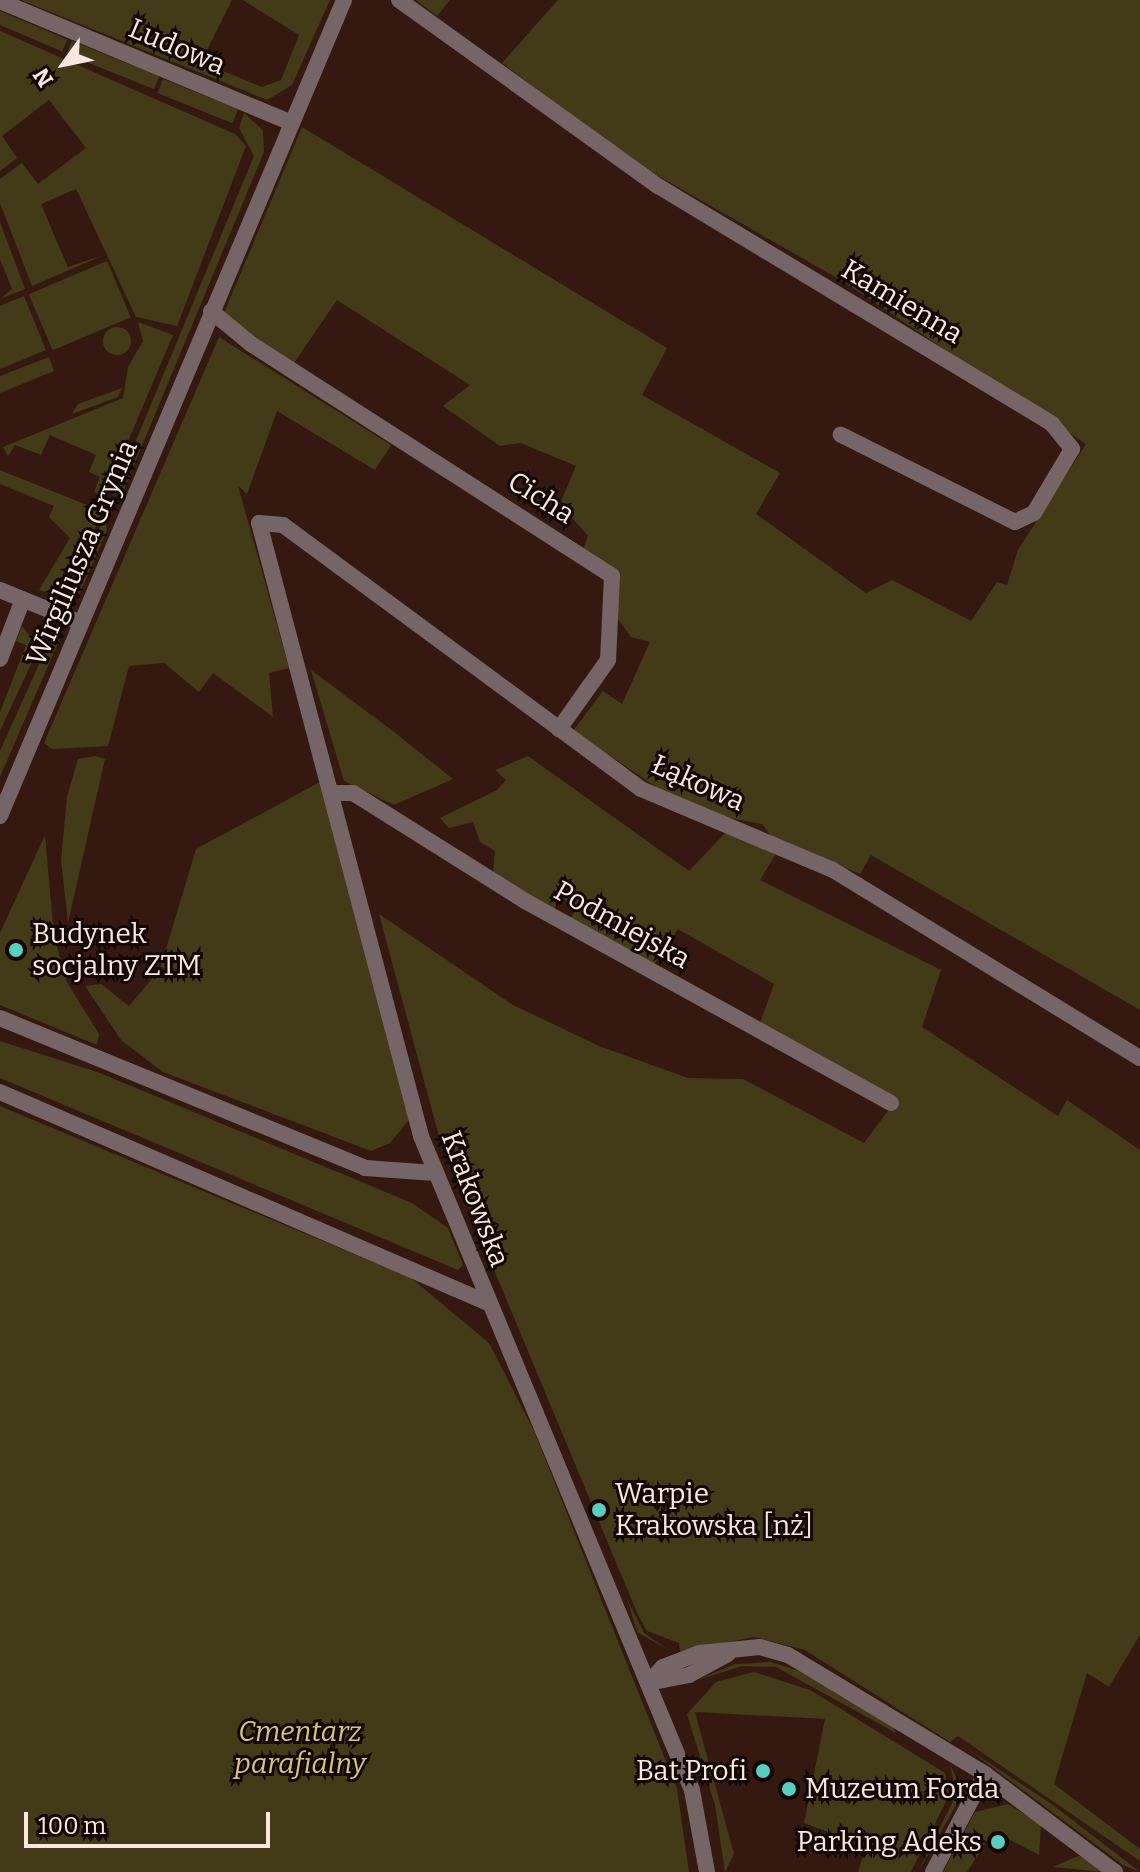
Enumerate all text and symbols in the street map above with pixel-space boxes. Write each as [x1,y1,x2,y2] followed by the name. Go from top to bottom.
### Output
[124,12,230,82] street label: Ludowa
[24,24,104,104] north arrow
[28,63,59,92] text: N
[835,253,969,351] street label: Kamienna
[19,435,145,671] street label: Wirgiliusza Grynia
[501,465,581,531] street label: Cicha
[646,748,750,818] street label: Łąkowa
[548,874,696,976] street label: Podmiejska
[32,917,201,983] place label: Budynek socjalny ZTM
[7,941,25,959] marker: Budynek socjalny ZTM
[434,1127,516,1271] street label: Krakowska
[615,1477,813,1543] place label: Warpie Krakowska [nż]
[590,1501,608,1519] marker: Warpie Krakowska [nż]
[234,1715,366,1781] park label: Cmentarz parafialny
[636,1754,747,1788] place label: Bat Profi
[754,1762,772,1780] marker: Bat Profi
[805,1772,999,1806] place label: Muzeum Forda
[780,1780,798,1798] marker: Muzeum Forda
[28,1796,274,1846] scale bar
[38,1812,106,1840] text: 100 m
[796,1825,982,1859] place label: Parking Adeks
[989,1833,1007,1851] marker: Parking Adeks

